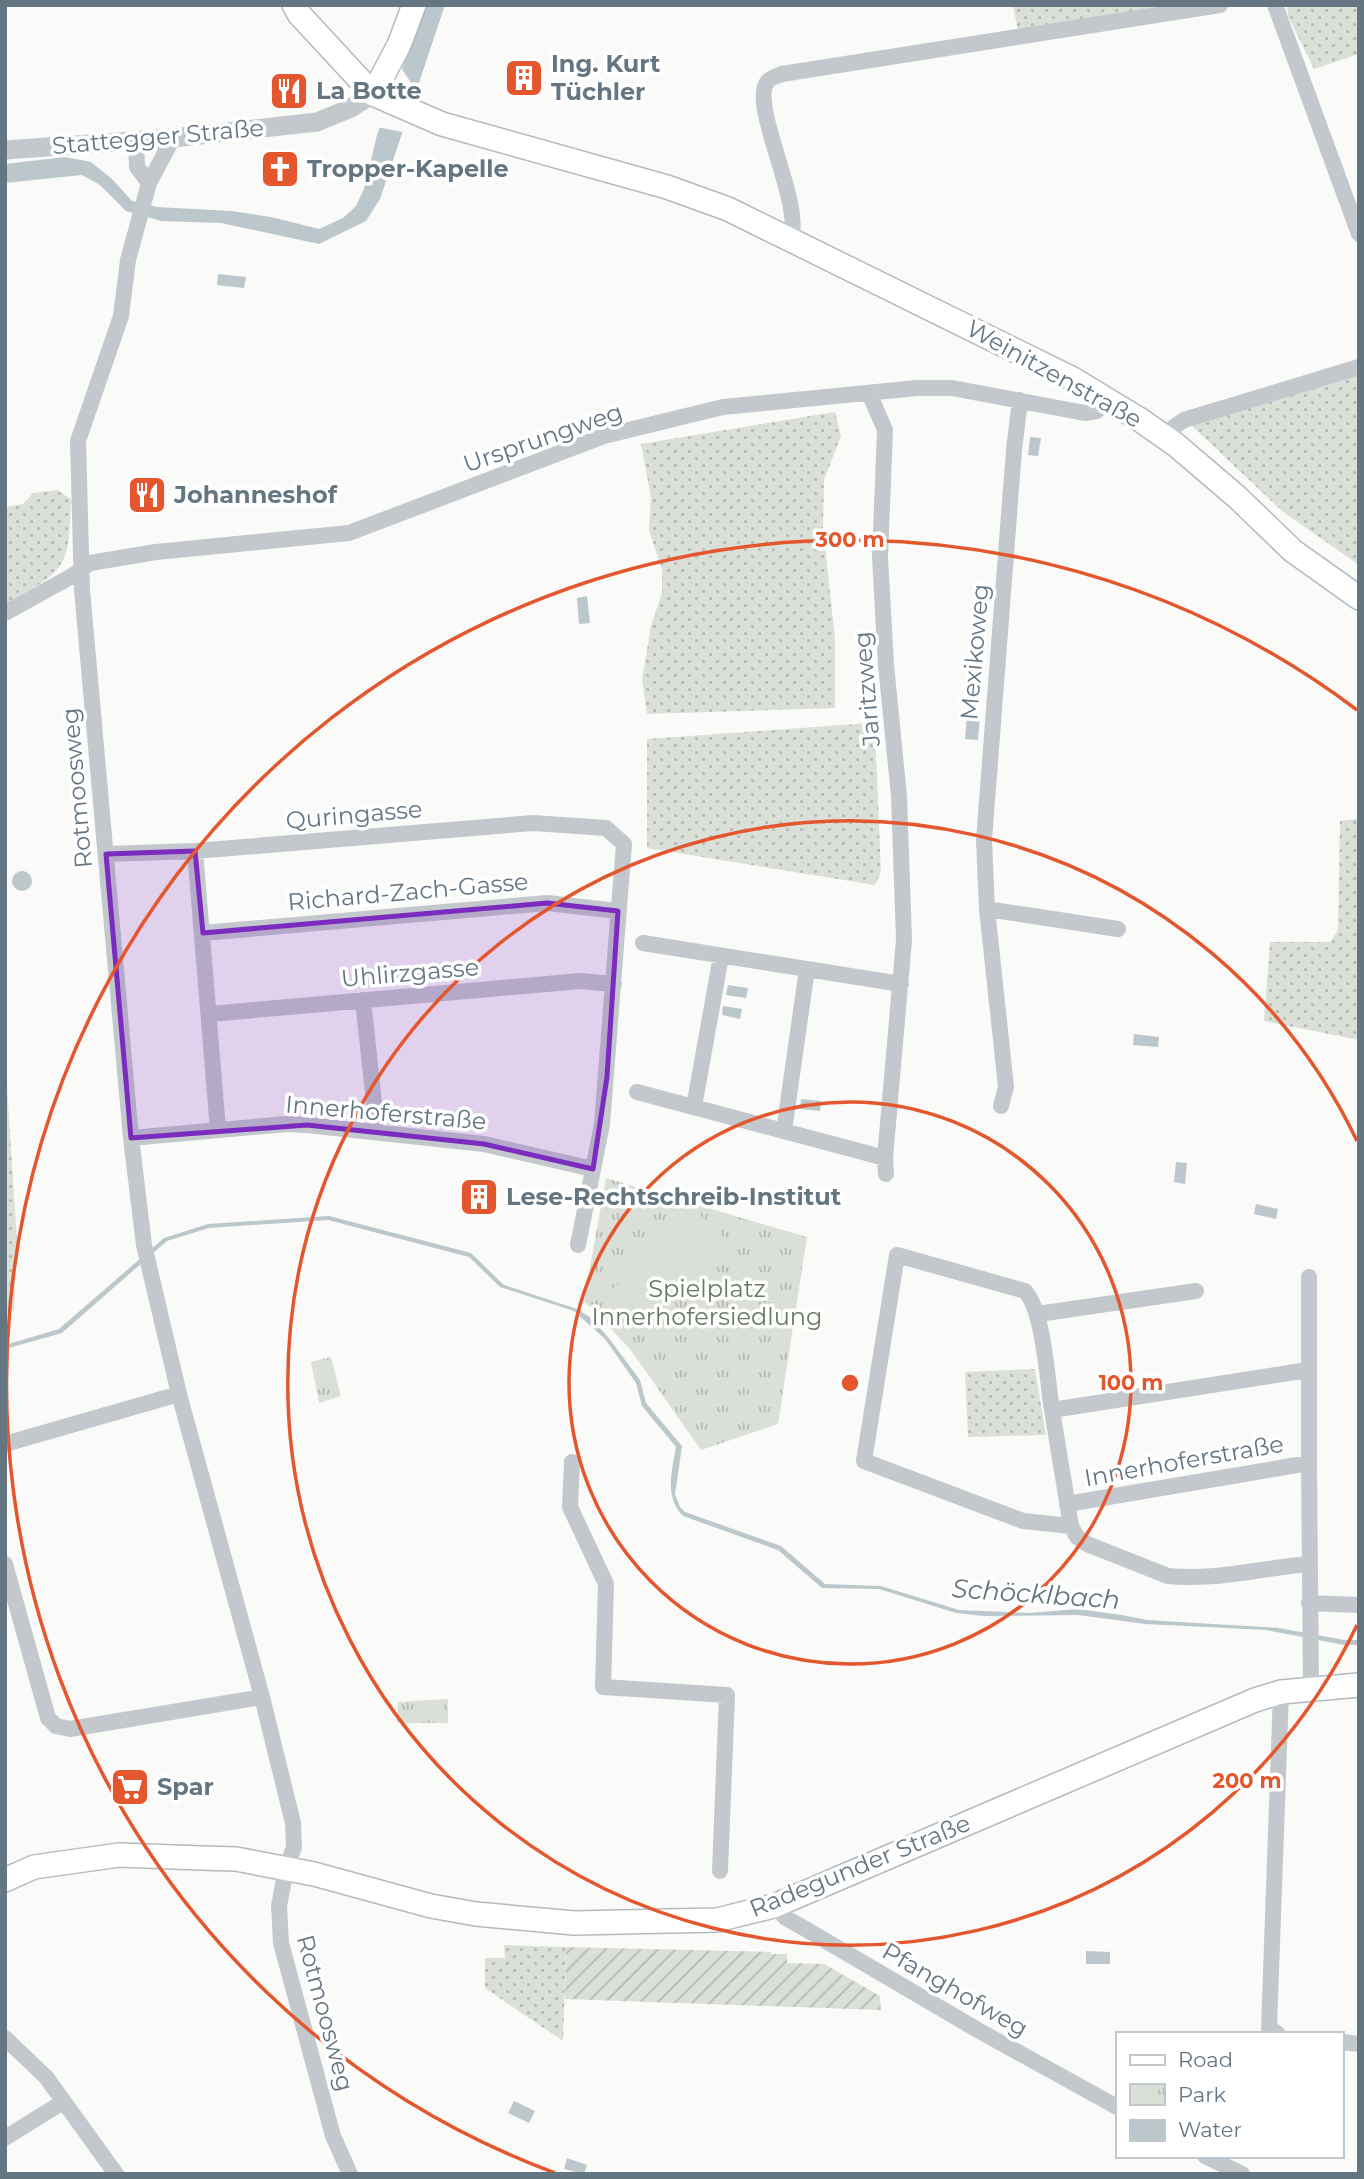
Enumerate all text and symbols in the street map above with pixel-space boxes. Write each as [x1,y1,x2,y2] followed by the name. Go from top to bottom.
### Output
[551,49,661,106] place label: Ing. Kurt Tüchler
[503,57,545,99] building icon: Ing. Kurt Tüchler
[268,70,310,112] restaurant icon: La Botte
[316,76,422,105] place label: La Botte
[51,113,265,160] street label: Stattegger Straße
[259,148,301,190] church icon: Tropper-Kapelle
[307,154,509,183] place label: Tropper-Kapelle
[961,313,1147,434] street label: Weinitzenstraße
[459,397,626,478] street label: Ursprungweg
[126,474,168,516] restaurant icon: Johanneshof
[173,480,339,509] place label: Johanneshof
[815,527,884,552] text: 300 m
[954,583,995,721] street label: Mexikoweg
[847,630,886,749] street label: Jaritzweg
[55,707,98,869] street label: Rotmoosweg
[285,794,423,835] street label: Quringasse
[286,867,530,916] street label: Richard-Zach-Gasse
[340,952,480,993] street label: Uhlirzgasse
[284,1089,488,1136] street label: Innerhoferstraße
[458,1176,500,1218] building icon: Lese-Rechtschreib-Institut
[506,1182,842,1211] place label: Lese-Rechtschreib-Institut
[591,1274,823,1331] park label: Spielplatz Innerhofersiedlung
[1099,1370,1163,1395] text: 100 m
[838,1371,862,1395] centre of rings
[1082,1429,1286,1492] street label: Innerhoferstraße
[951,1572,1121,1616] water label: Schöcklbach
[109,1766,151,1808] supermarket icon: Spar
[1213,1768,1281,1793] text: 200 m
[157,1772,214,1801] place label: Spar
[745,1808,974,1923] street label: Radegunder Straße
[291,1931,360,2094] street label: Rotmoosweg
[877,1936,1033,2043] street label: Pfanghofweg
[1116,2032,1343,2158] legend
[1178,2047,1233,2072] text: Road
[1178,2082,1226,2107] text: Park
[1178,2117,1242,2142] text: Water

